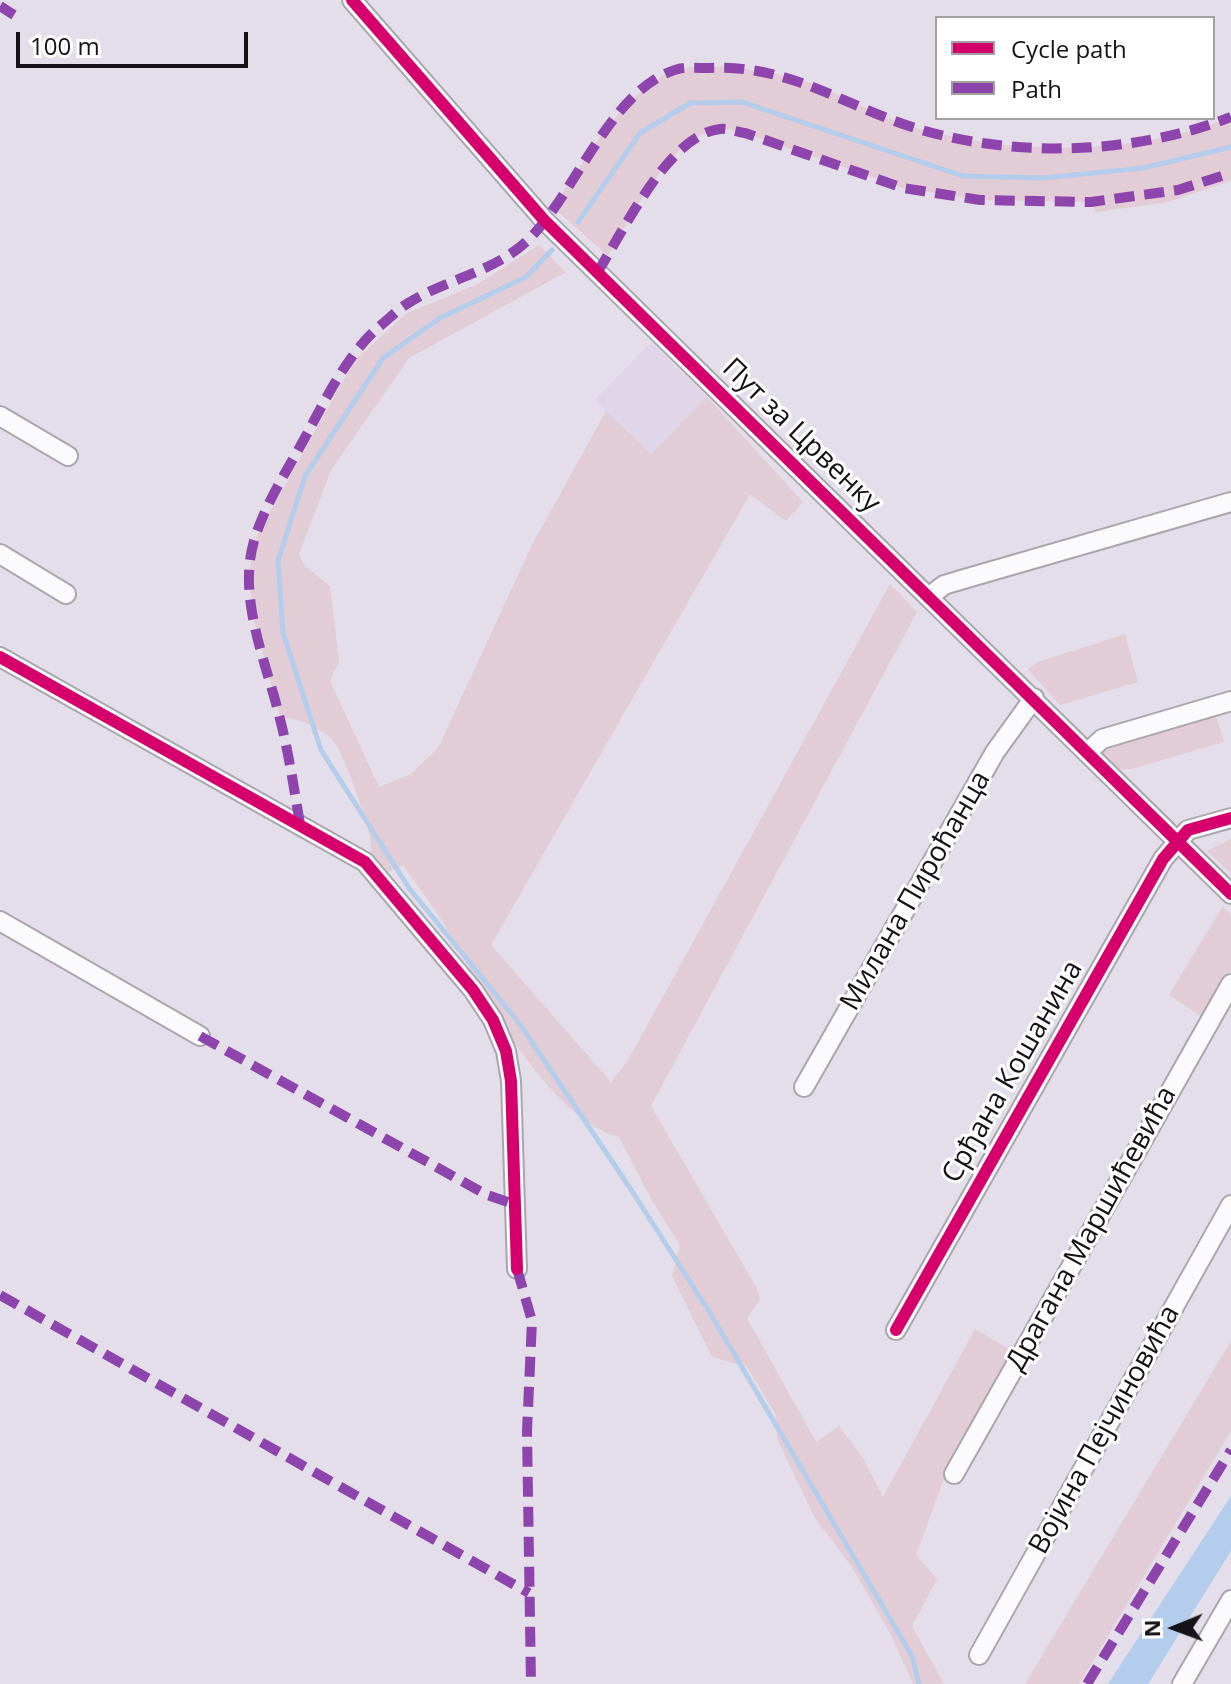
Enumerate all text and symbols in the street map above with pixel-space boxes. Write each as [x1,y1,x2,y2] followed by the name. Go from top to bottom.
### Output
[20,16,252,66] scale bar
[935,16,1215,120] legend
[30,29,100,62] text: 100 m
[1011,32,1127,65] text: Cycle path
[1011,72,1062,105] text: Path
[715,352,887,520] street label: Пут за Црвенку
[834,765,998,1017] street label: Милана Пироћанца
[936,955,1090,1189] street label: Срђана Кошанина
[1000,1081,1184,1377] street label: Драгана Маршићевића
[1023,1300,1187,1560] street label: Војина Пејчиновића
[1135,1588,1215,1668] north arrow
[1136,1619,1166,1638] text: N

